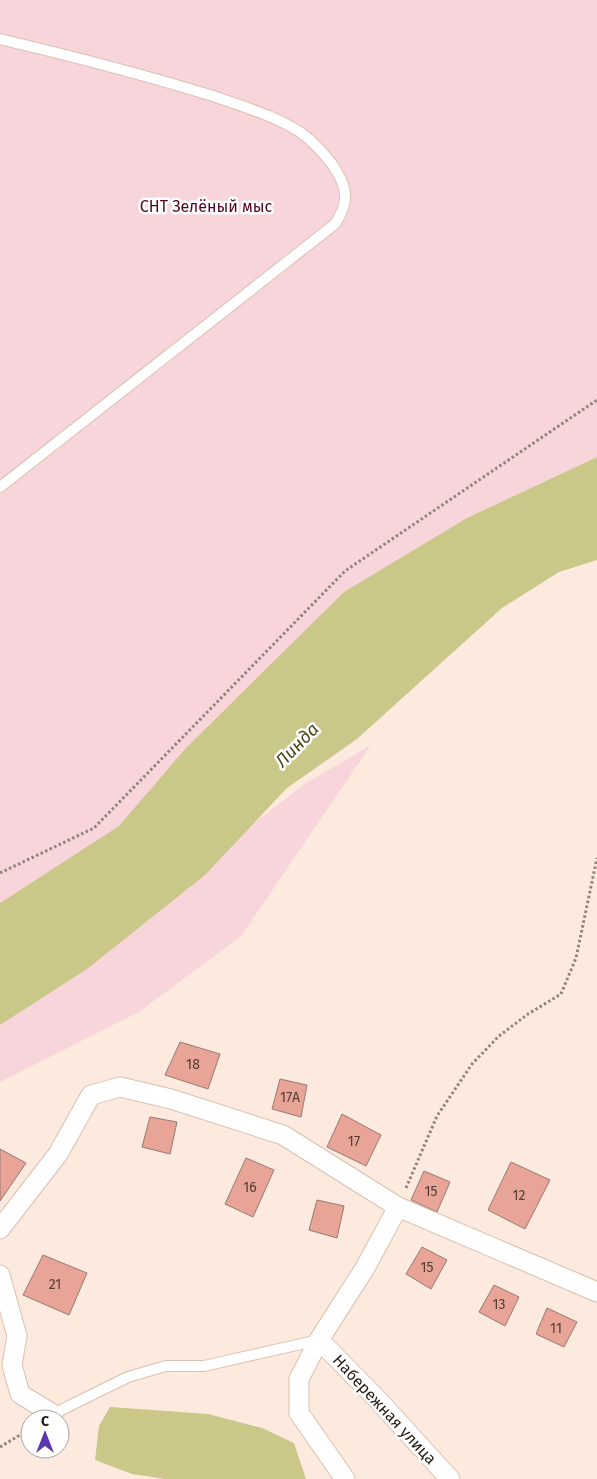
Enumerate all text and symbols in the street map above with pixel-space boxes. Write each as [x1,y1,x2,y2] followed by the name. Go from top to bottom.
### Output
[140,197,273,216] park label: СНТ Зелёный мыс
[270,718,323,772] water label: Линда
[186,1056,200,1073] house number: 18
[280,1089,300,1106] house number: 17А
[348,1133,360,1150] house number: 17
[243,1179,257,1196] house number: 16
[424,1183,438,1200] house number: 15
[513,1187,526,1204] house number: 12
[420,1259,434,1276] house number: 15
[49,1276,61,1293] house number: 21
[492,1296,506,1313] house number: 13
[550,1320,562,1337] house number: 11
[329,1351,440,1468] street label: Набережная улица
[20,1409,70,1459] north arrow
[41,1413,49,1430] text: С

